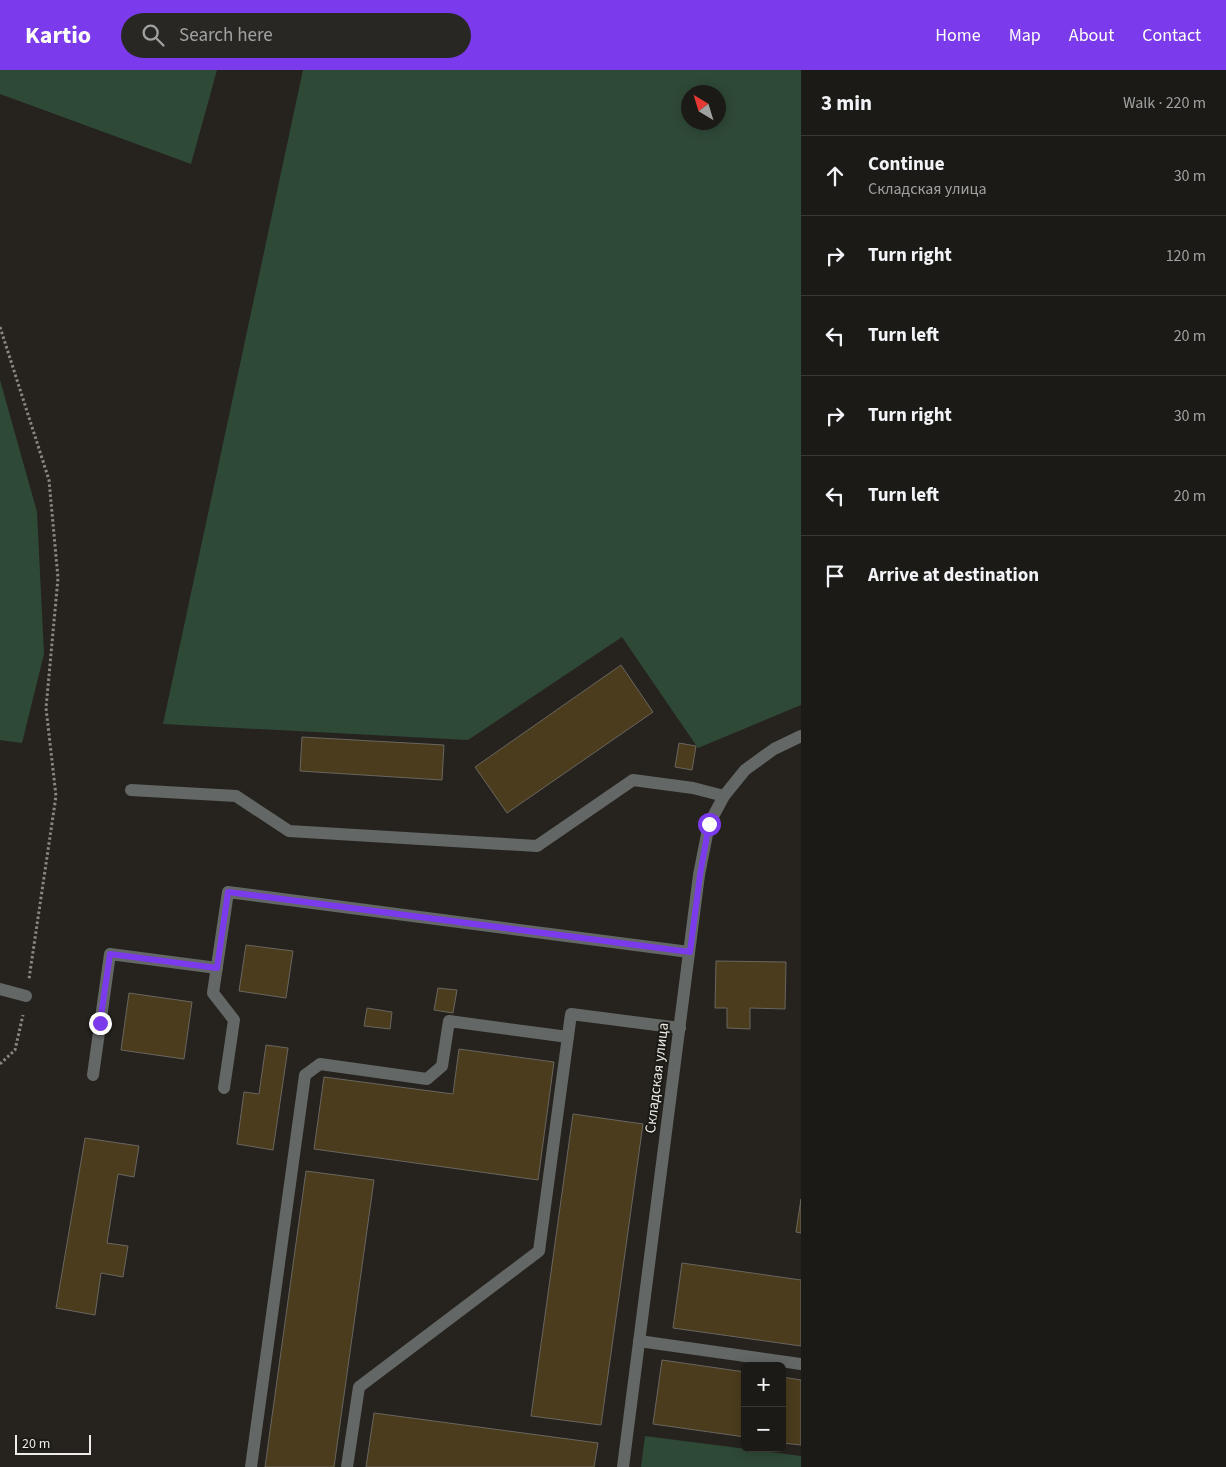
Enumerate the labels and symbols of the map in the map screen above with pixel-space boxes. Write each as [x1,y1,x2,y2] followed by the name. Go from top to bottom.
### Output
[681,85,726,130] north arrow
[698,813,721,836] route start
[89,1012,112,1035] route end
[640,1022,674,1134] street label: Складская улица
[15,1432,91,1455] scale bar

